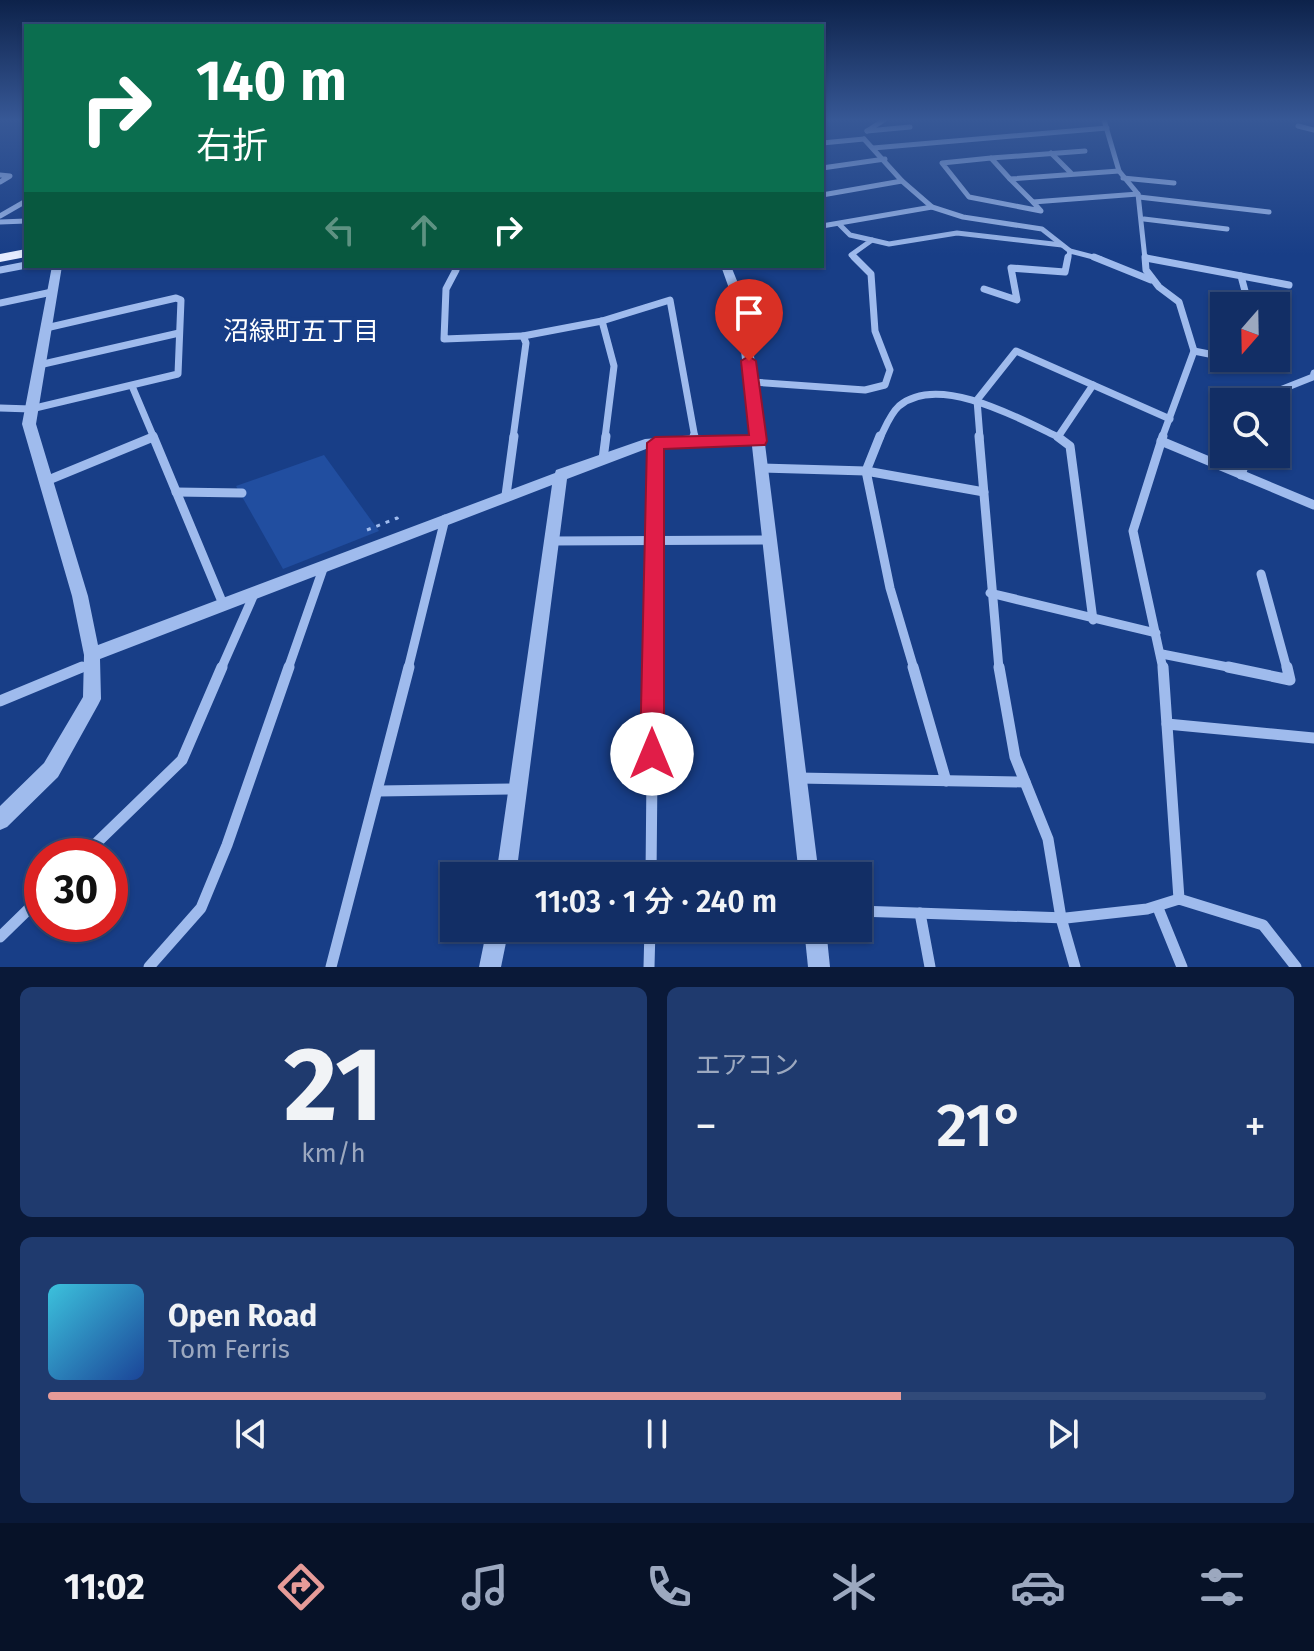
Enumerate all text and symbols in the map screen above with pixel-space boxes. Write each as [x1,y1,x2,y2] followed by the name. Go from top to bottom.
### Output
[196,48,347,115] text: 140 m
[64,56,168,160] icon: right
[196,124,268,168] text: 右折
[318,208,362,252] icon: left
[402,208,446,252] icon: ahead
[486,208,530,252] icon: right
[715,279,783,361] pin
[727,291,771,335] icon: arrive
[1210,292,1290,372] north arrow
[1210,292,1290,468] map controls
[223,316,379,347] district label: 沼緑町五丁目
[1210,388,1290,468] button: search
[610,712,694,796] position arrow
[24,838,128,942] speed limit sign: 30
[535,884,777,920] text: 11:03 · 1 分 · 240 m
[284,1023,383,1148] text: 21
[695,1050,799,1081] text: エアコン
[937,1090,1025,1162] text: 21°
[695,1100,717,1153] text: −
[1244,1100,1266,1153] text: +
[301,1138,366,1169] text: km/h
[168,1298,317,1334] text: Open Road
[168,1334,290,1365] text: Tom Ferris
[229,1412,273,1456] icon: previous
[635,1412,679,1456] icon: pause
[1041,1412,1085,1456] icon: next
[273,1559,329,1615] icon: directions
[457,1559,513,1615] icon: music
[641,1559,697,1615] icon: phone
[826,1559,882,1615] icon: climate
[1010,1559,1066,1615] icon: car
[1194,1559,1250,1615] icon: filters
[64,1565,145,1609] text: 11:02

